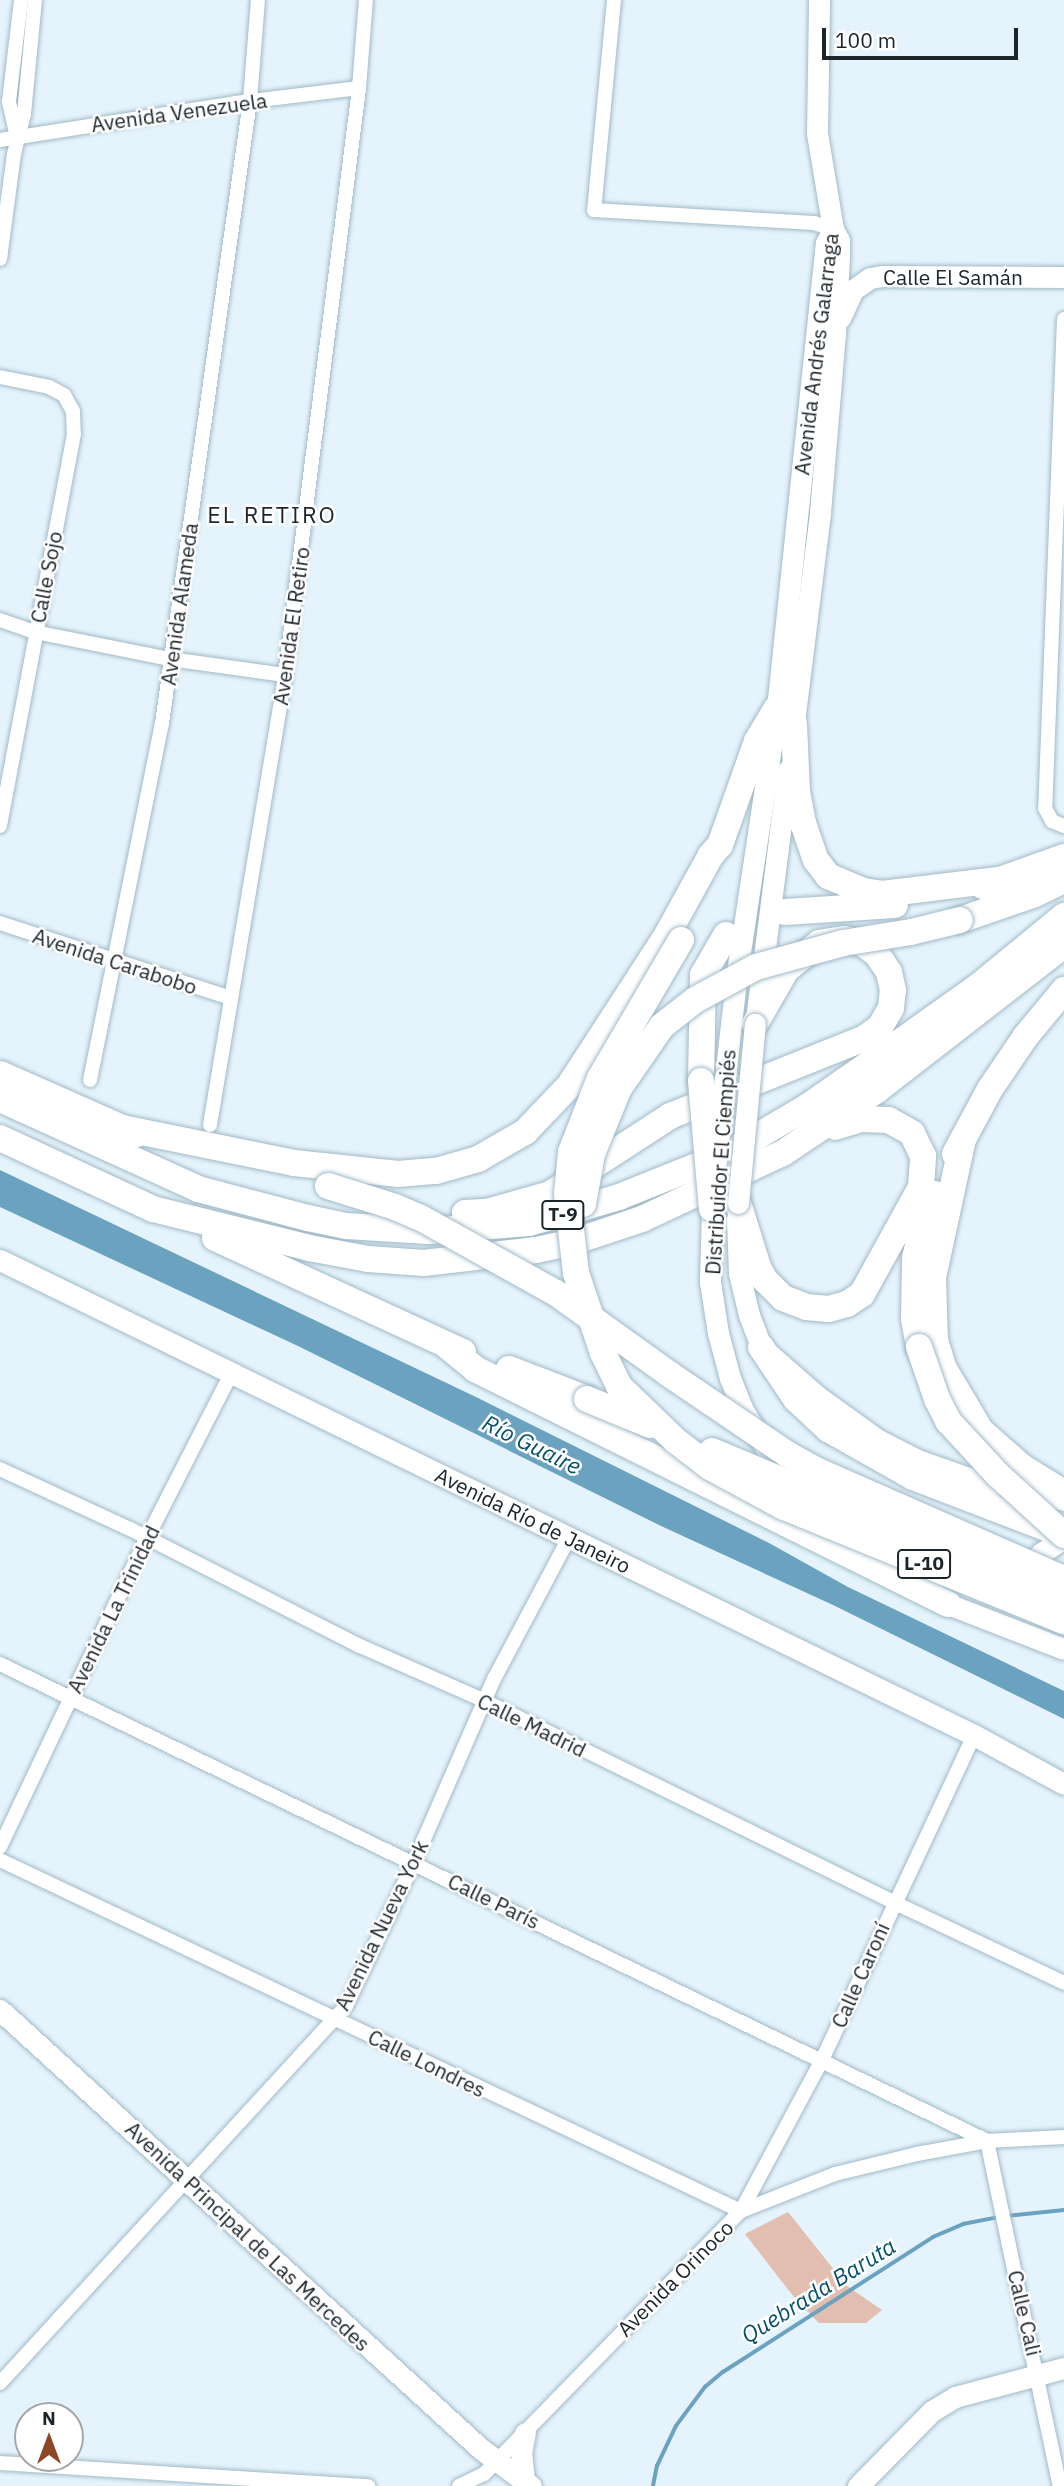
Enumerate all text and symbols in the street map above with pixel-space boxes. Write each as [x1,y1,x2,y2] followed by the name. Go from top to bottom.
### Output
[826,14,1022,58] scale bar
[835,26,896,54] text: 100 m
[89,87,269,137] street label: Avenida Venezuela
[789,232,843,476] street label: Avenida Andrés Galarraga
[883,264,1023,290] street label: Calle El Samán
[208,500,336,528] district label: EL RETIRO
[155,521,203,687] street label: Avenida Alameda
[25,529,67,625] street label: Calle Sojo
[267,545,315,707] street label: Avenida El Retiro
[30,923,200,999] street label: Avenida Carabobo
[700,1048,740,1276] street label: Distribuidor El Ciempiés
[540,1200,586,1231] road number: T-9
[478,1408,586,1480] water label: Río Guaire
[431,1462,635,1578] street label: Avenida Río de Janeiro
[61,1521,165,1697] street label: Avenida La Trinidad
[896,1548,952,1580] road number: L-10
[474,1688,590,1762] street label: Calle Madrid
[329,1836,433,2014] street label: Avenida Nueva York
[444,1868,544,1934] street label: Calle París
[826,1918,894,2032] street label: Calle Caroní
[364,2024,490,2102] street label: Calle Londres
[120,2116,376,2356] street label: Avenida Principal de Las Mercedes
[612,2215,738,2341] street label: Avenida Orinoco
[736,2231,900,2349] water label: Quebrada Baruta
[1003,2268,1047,2358] street label: Calle Cali
[14,2402,84,2472] north arrow
[42,2406,56,2430] text: N

